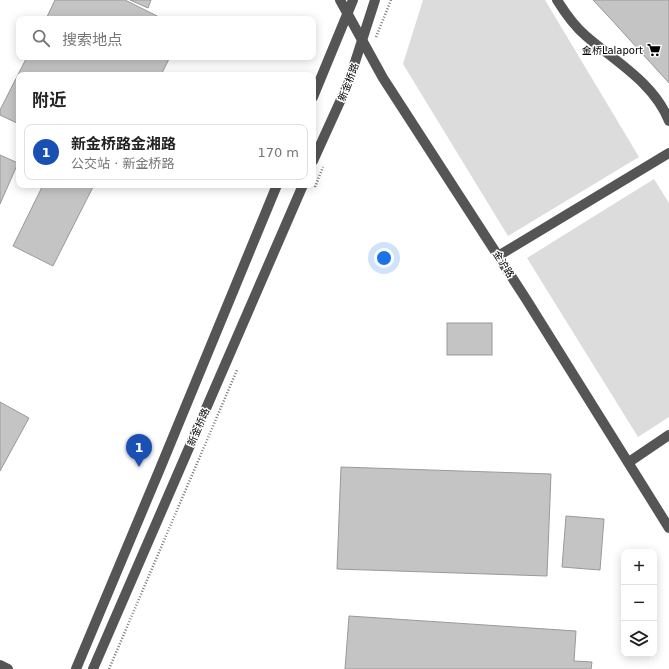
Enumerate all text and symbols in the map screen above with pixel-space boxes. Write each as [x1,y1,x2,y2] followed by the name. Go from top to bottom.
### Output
[16,16,316,60] search box
[30,27,52,49] icon: search
[62,31,122,49] text: 搜索地点
[646,42,662,58] supermarket icon: 金桥Lalaport
[582,45,643,56] place label: 金桥Lalaport
[336,62,361,103] street label: 新金桥路
[32,90,66,110] text: 附近
[71,135,176,153] text: 新金桥路金湘路
[41,145,51,160] text: 1
[257,145,299,160] text: 170 m
[71,156,174,171] text: 公交站 · 新金桥路
[374,248,394,268] your location
[491,249,516,280] street label: 金沪路
[186,407,211,448] street label: 新金桥路
[126,434,152,467] pin: 1
[621,549,657,657] map controls
[621,549,657,585] button: +
[621,585,657,621] button: −
[621,621,657,657] button: layers

